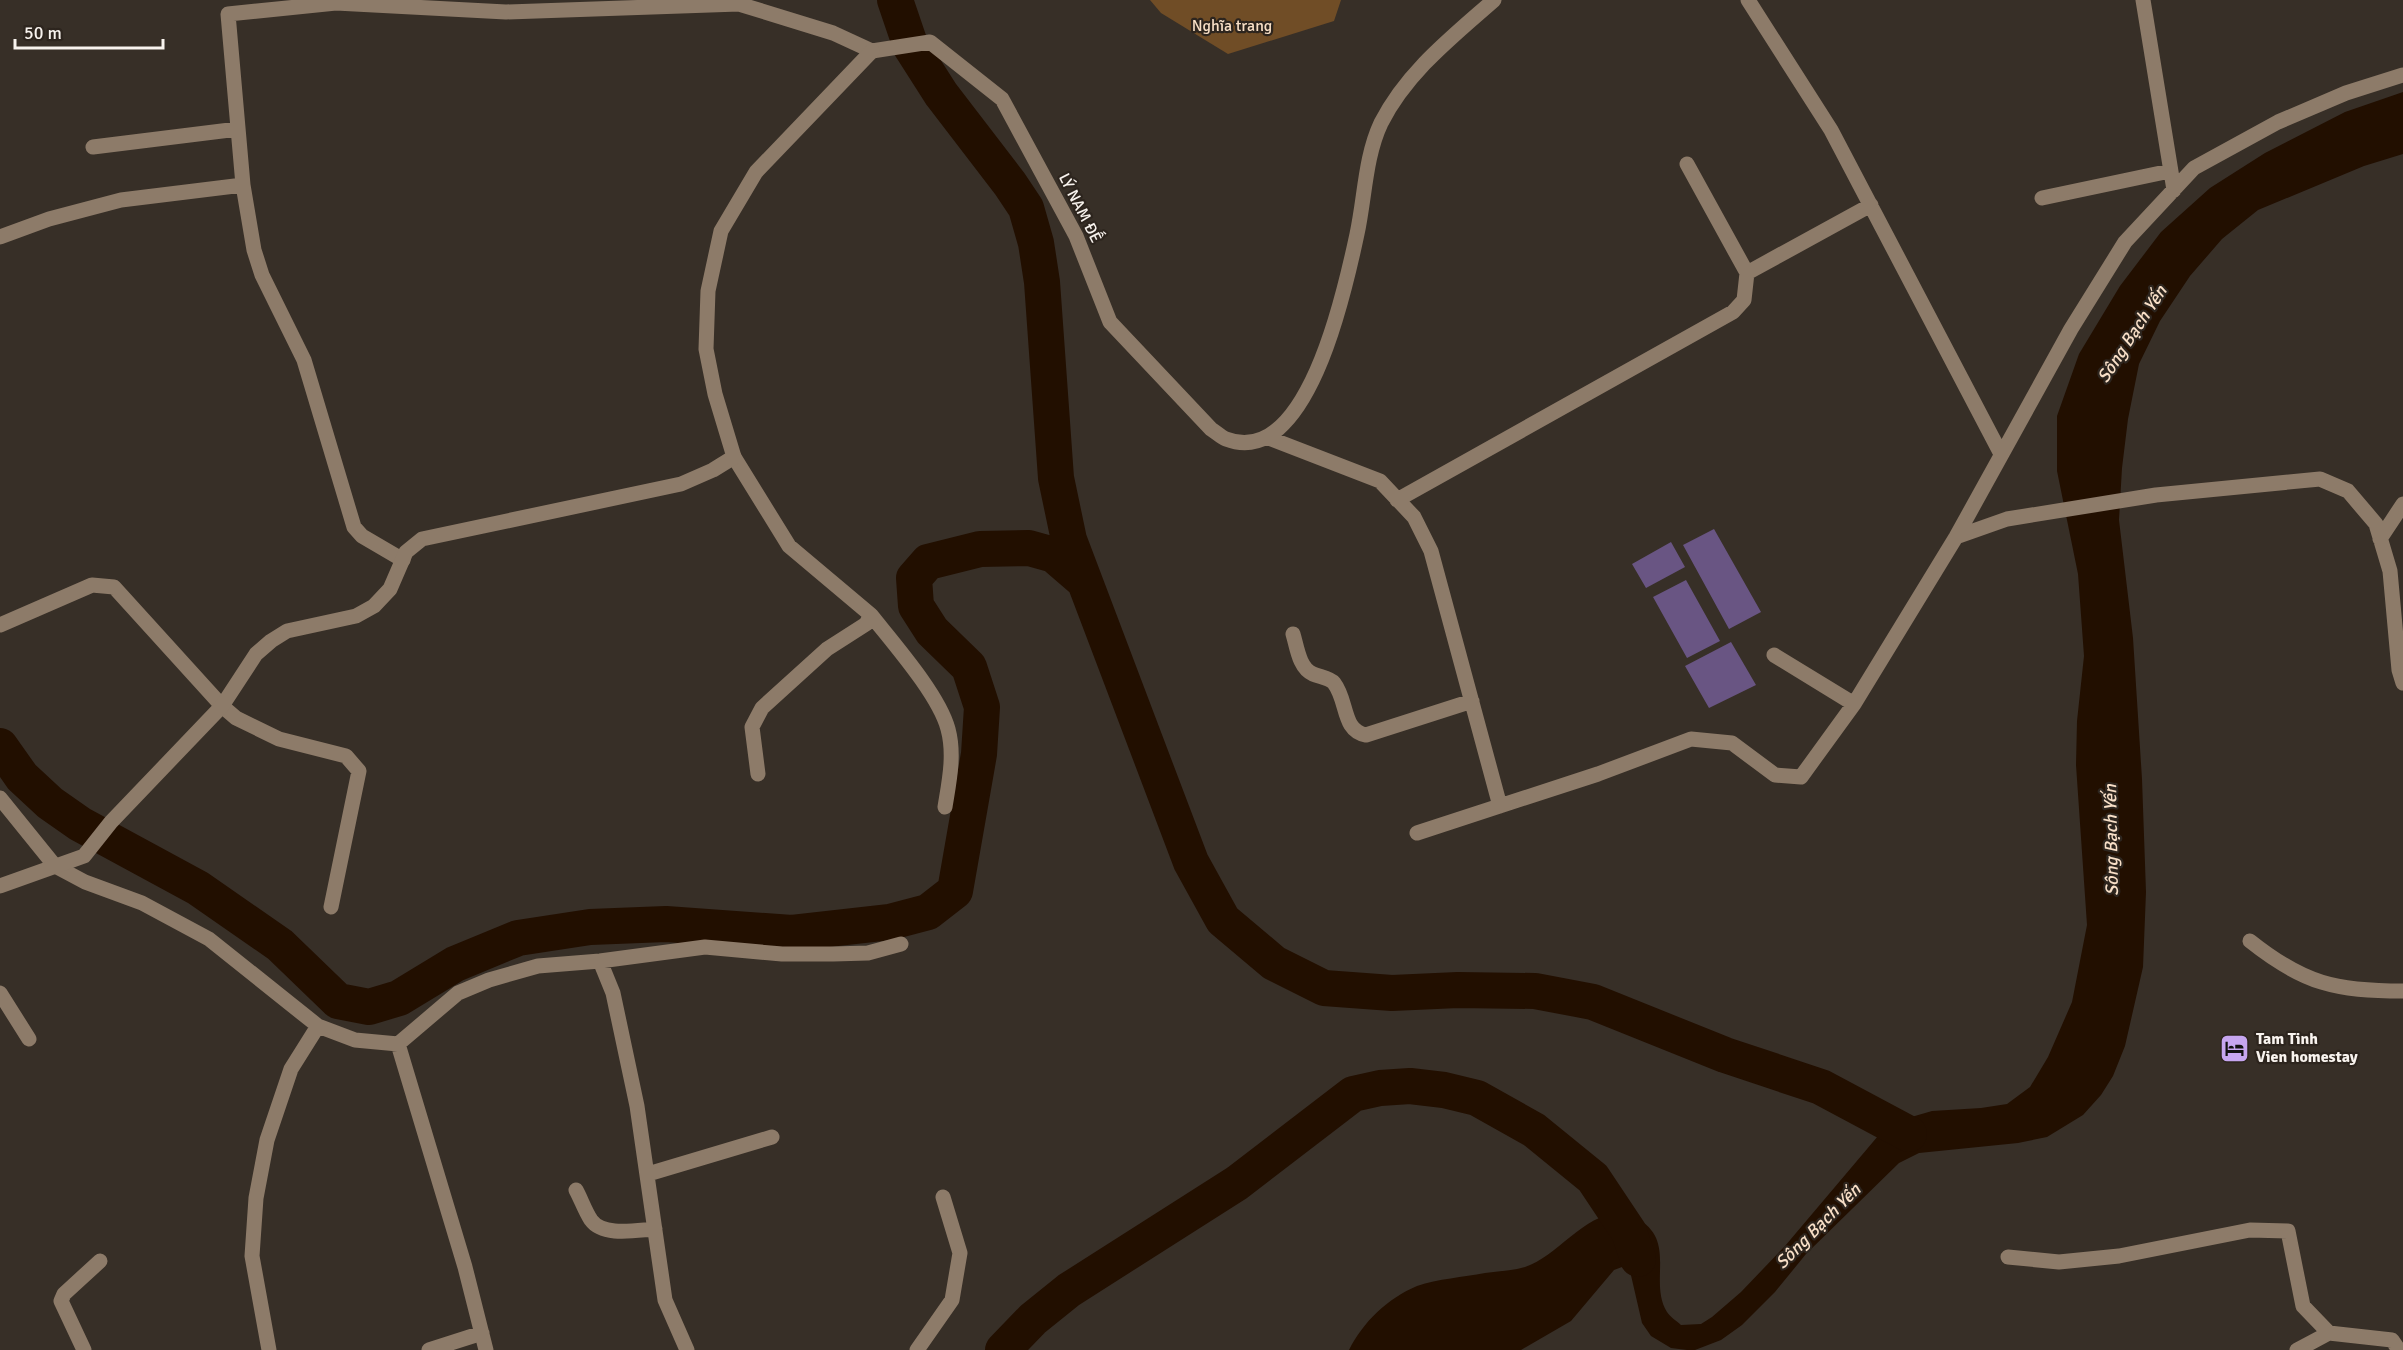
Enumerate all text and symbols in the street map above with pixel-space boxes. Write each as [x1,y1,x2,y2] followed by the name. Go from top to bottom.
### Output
[15,12,164,50] scale bar
[1192,16,1272,36] park label: Nghĩa trang
[24,22,62,44] text: 50 m
[1054,169,1108,246] street label: LÝ NAM ĐẾ
[2092,280,2172,387] water label: Sông Bạch Yến
[2099,783,2123,896] water label: Sông Bạch Yến
[2256,1029,2358,1067] place label: Tam Tinh Vien homestay
[2219,1032,2251,1064] hotel icon: Tam Tinh Vien homestay
[1771,1178,1866,1273] water label: Sông Bạch Yến

